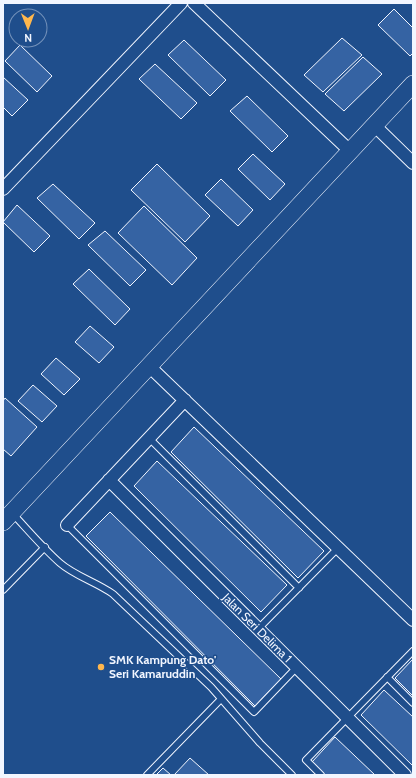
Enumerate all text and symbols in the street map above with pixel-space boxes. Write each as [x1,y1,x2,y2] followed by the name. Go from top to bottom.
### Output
[8,8,48,48] north arrow
[24,31,32,45] text: N
[219,589,295,665] street label: Jalan Seri Delima 1
[109,652,216,681] place label: SMK Kampung Dato' Seri Kamaruddin
[96,662,106,672] marker: SMK Kampung Dato' Seri Kamaruddin

